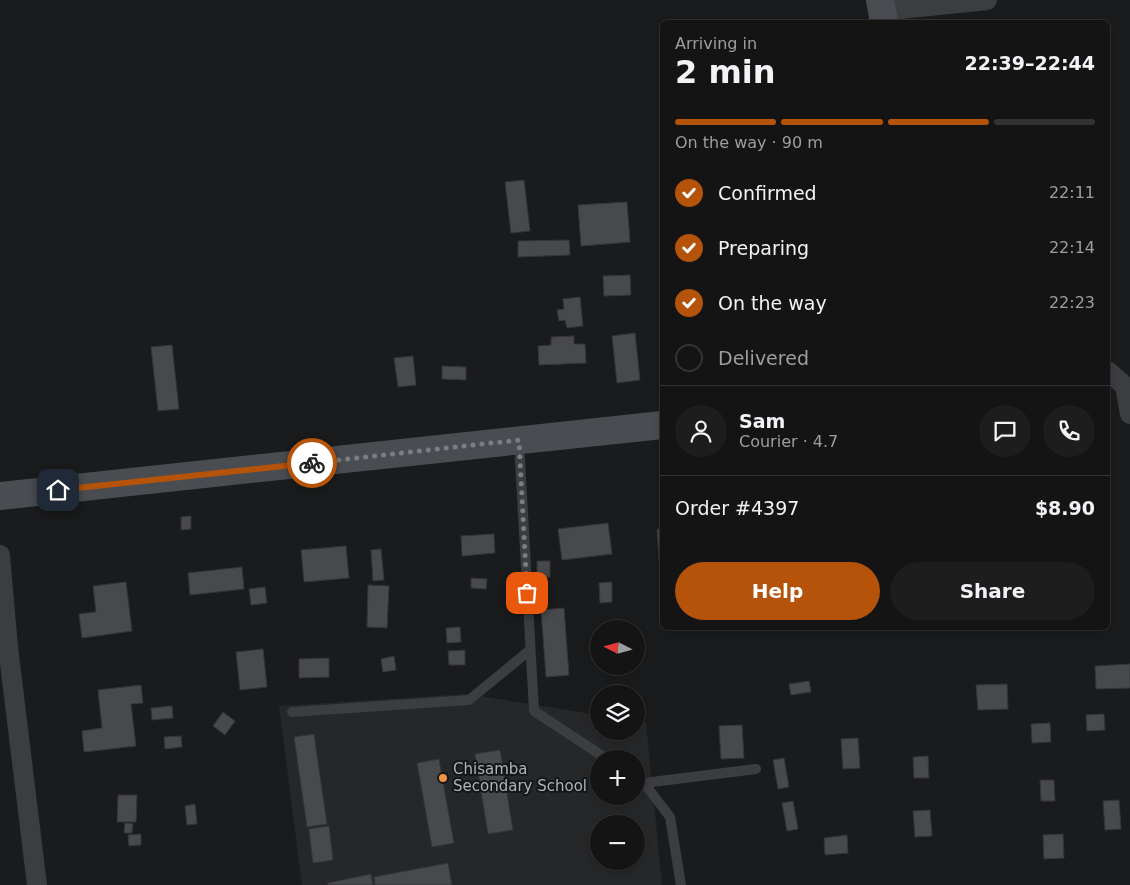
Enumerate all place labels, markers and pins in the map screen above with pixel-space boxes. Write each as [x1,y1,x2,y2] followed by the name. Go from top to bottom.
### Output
[37,469,79,511] pin
[506,572,548,614] pin
[453,760,587,795] place label: Chisamba Secondary School
[437,772,449,784] marker: Chisamba Secondary School

